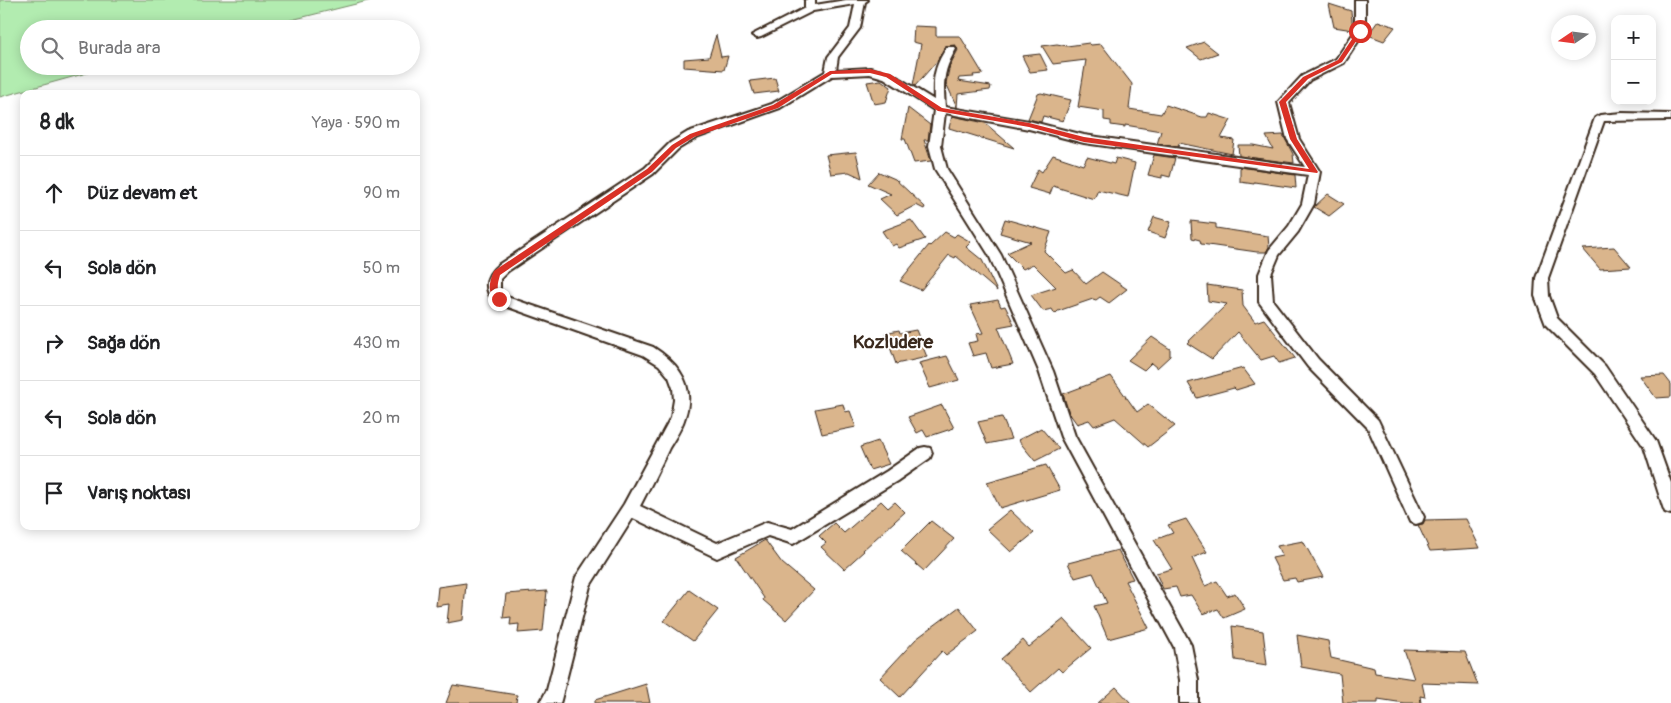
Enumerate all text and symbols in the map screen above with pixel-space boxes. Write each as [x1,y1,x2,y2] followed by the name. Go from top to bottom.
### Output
[1551,15,1596,60] north arrow
[1611,15,1656,105] map controls
[1611,15,1656,60] button: +
[20,20,420,75] search box
[1349,20,1372,43] route start
[38,34,66,62] icon: search
[78,36,161,60] text: Burada ara
[1611,60,1656,105] button: −
[40,109,74,136] text: 8 dk
[312,113,400,133] text: Yaya · 590 m
[40,179,68,207] icon: ahead
[87,181,197,205] text: Düz devam et
[363,183,400,203] text: 90 m
[40,254,68,282] icon: left
[87,256,156,280] text: Sola dön
[363,258,400,278] text: 50 m
[488,288,511,311] route end
[40,329,68,357] icon: right
[853,330,934,354] district label: Kozludere
[87,331,160,355] text: Sağa dön
[353,333,400,353] text: 430 m
[40,404,68,432] icon: left
[87,406,156,430] text: Sola dön
[362,408,400,428] text: 20 m
[40,479,68,507] icon: arrive
[87,481,191,505] text: Varış noktası

